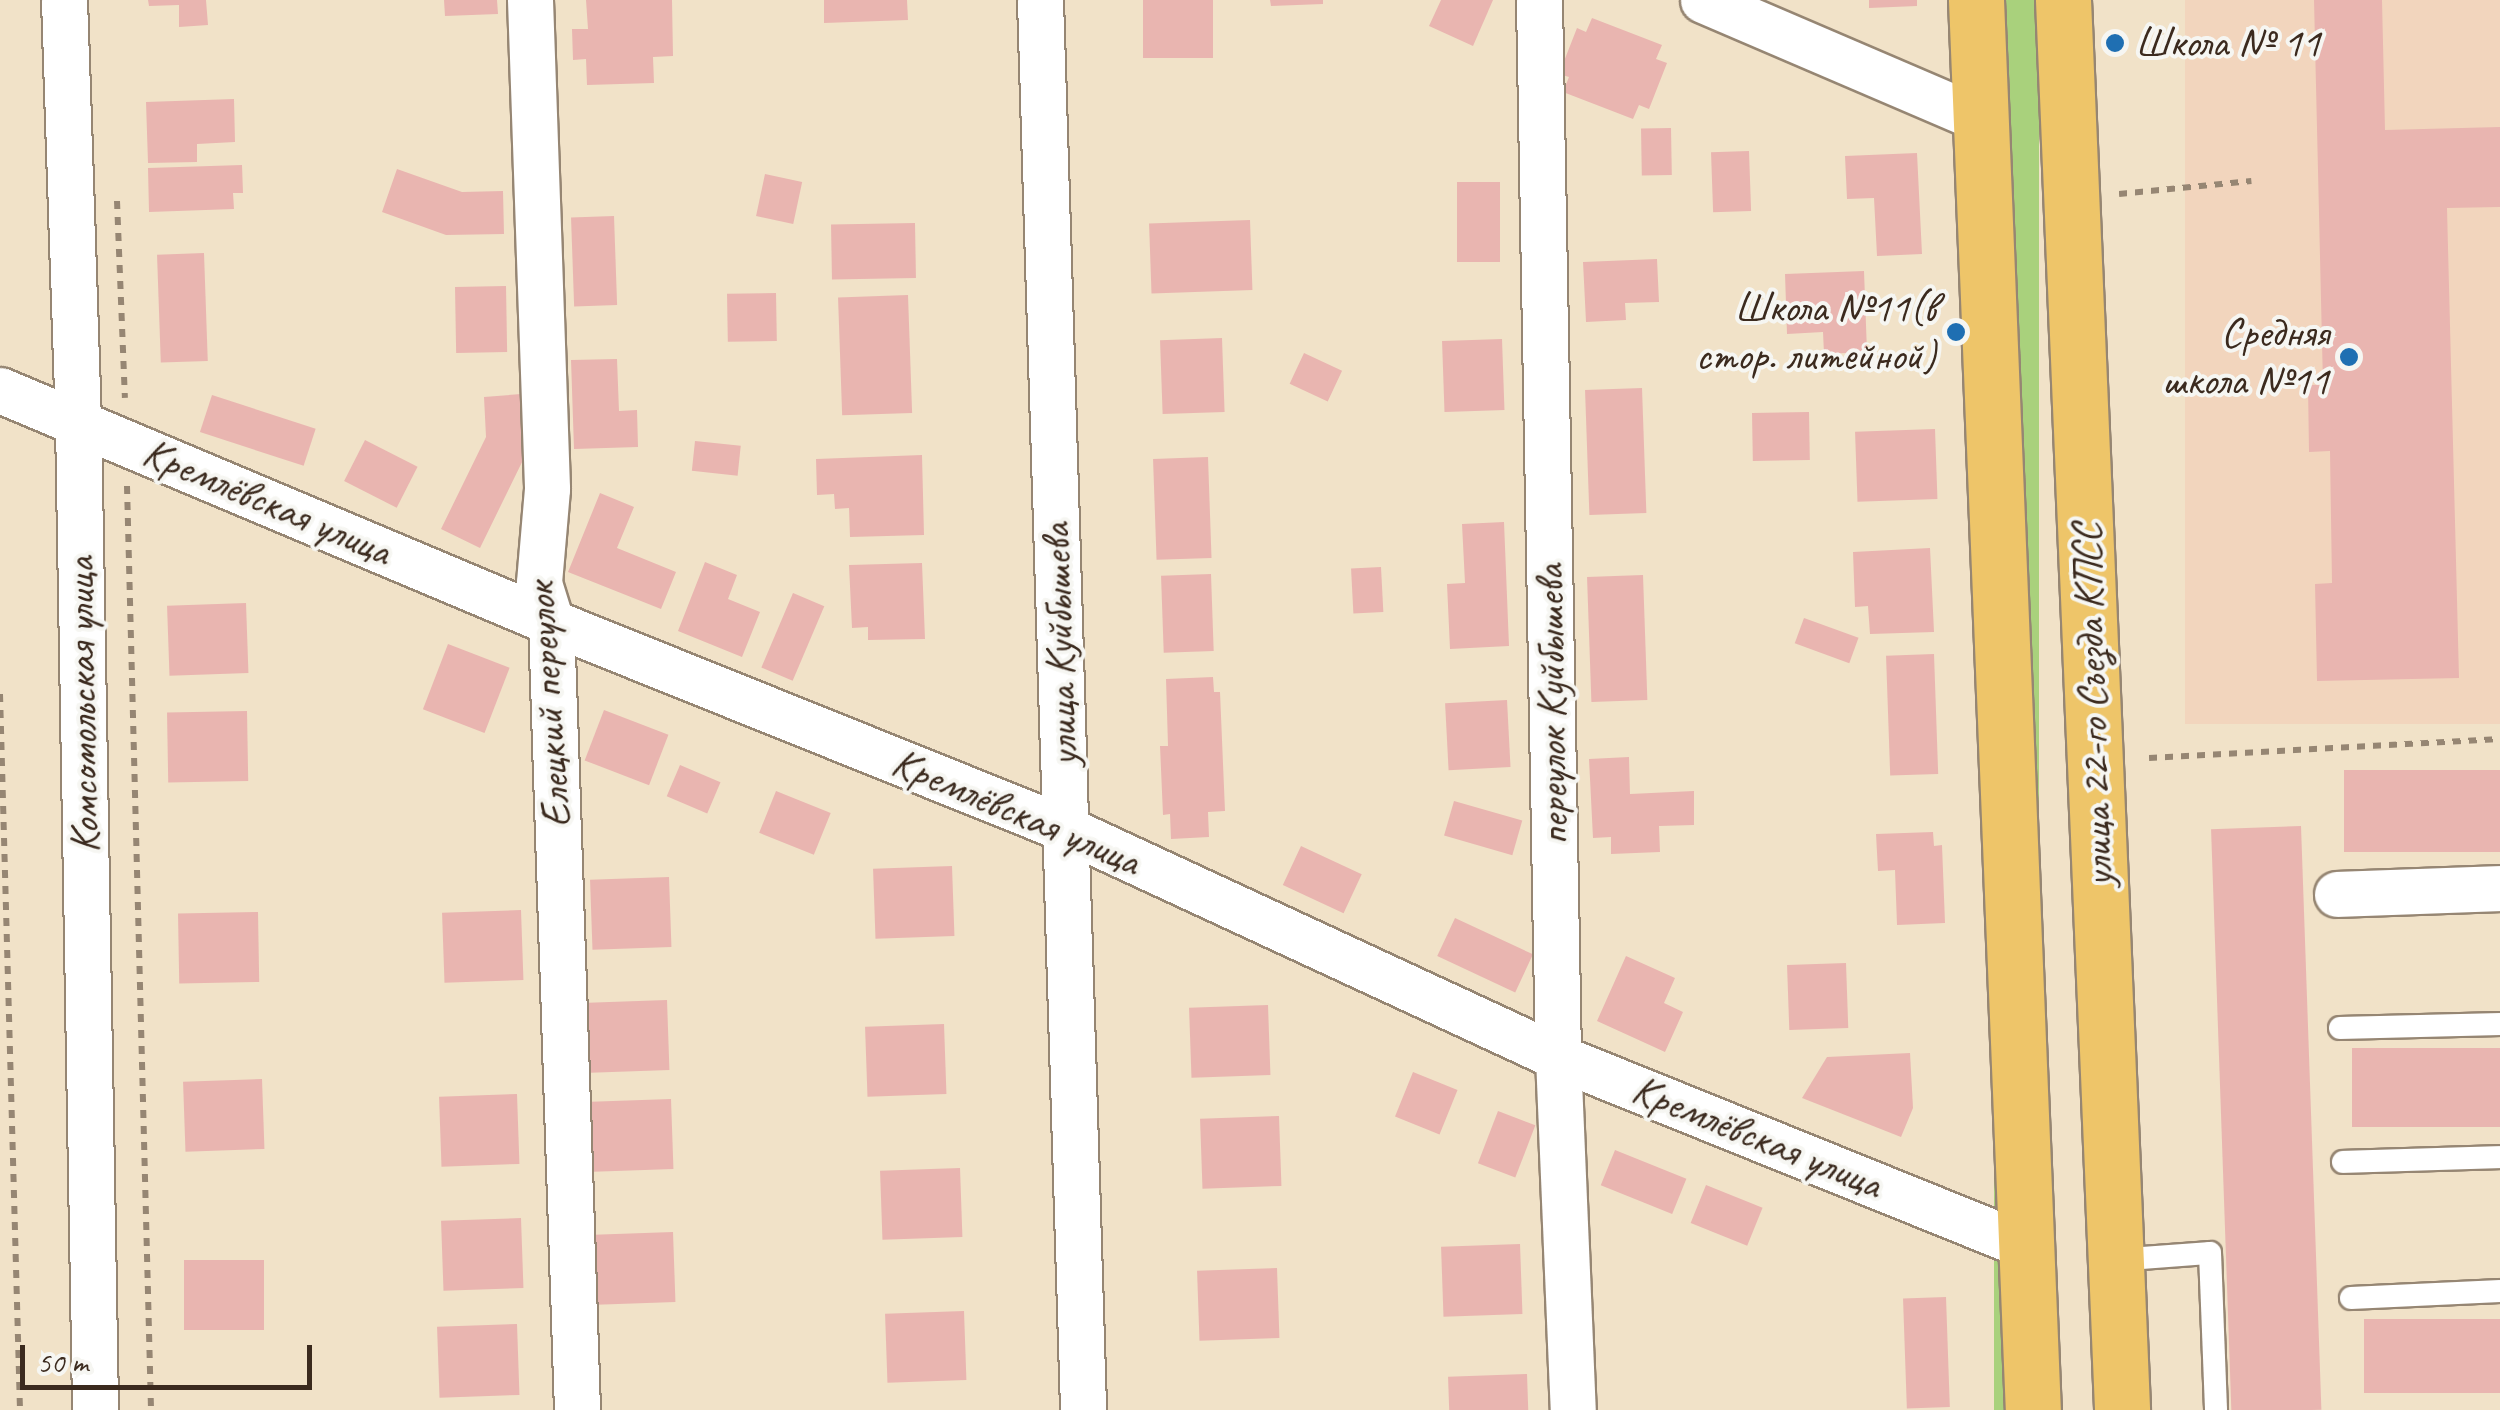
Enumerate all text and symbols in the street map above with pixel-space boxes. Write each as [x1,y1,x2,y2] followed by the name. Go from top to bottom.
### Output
[2135,18,2320,68] place label: Школа № 11
[2104,32,2126,54] marker: Школа № 11
[1696,283,1936,382] place label: Школа №11(в стор. литейной)
[2162,308,2329,406] place label: Средняя школа №11
[1945,321,1967,343] marker: Школа №11(в стор. литейной)
[2338,346,2360,368] marker: Средняя школа №11
[134,427,400,577] street label: Кремлёвская улица
[2061,522,2125,888] street label: улица 22-го Съезда КПСС
[1031,523,1089,767] street label: улица Куйбышева
[55,554,111,856] street label: Комсомольская улица
[1524,565,1580,845] street label: переулок Куйбышева
[515,581,583,829] street label: Елецкий переулок
[883,737,1149,887] street label: Кремлёвская улица
[1624,1064,1890,1210] street label: Кремлёвская улица
[25,1325,318,1387] scale bar
[37,1343,88,1381] text: 50 m

